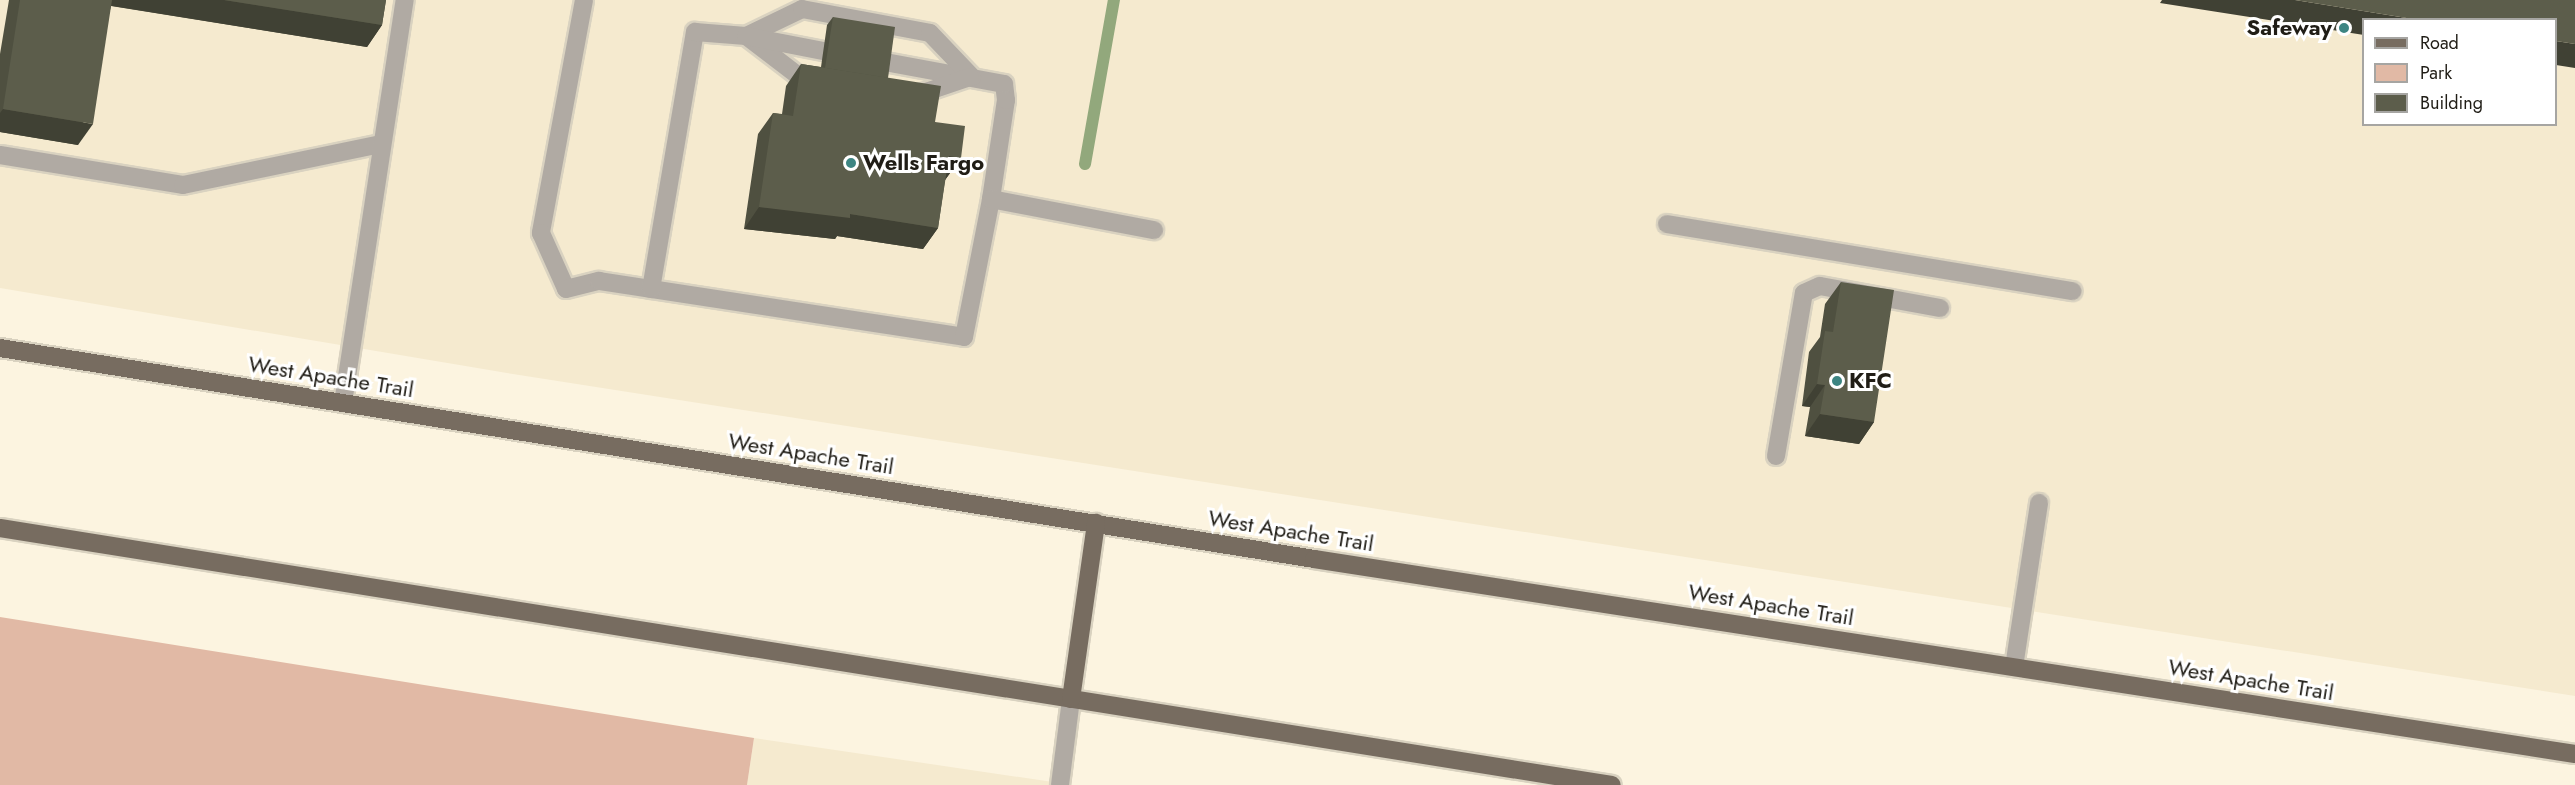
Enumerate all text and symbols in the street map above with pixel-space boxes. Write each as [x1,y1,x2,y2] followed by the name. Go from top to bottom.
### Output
[2247,15,2332,41] place label: Safeway
[2362,18,2557,126] legend
[2337,21,2351,35] marker: Safeway
[2420,30,2459,56] text: Road
[2420,60,2452,86] text: Park
[2420,90,2483,116] text: Building
[863,150,984,176] place label: Wells Fargo
[844,156,858,170] marker: Wells Fargo
[246,351,416,403] street label: West Apache Trail
[1849,368,1892,394] place label: KFC
[1830,374,1844,388] marker: KFC
[726,428,896,480] street label: West Apache Trail
[1206,505,1376,557] street label: West Apache Trail
[1686,579,1856,631] street label: West Apache Trail
[2166,654,2336,706] street label: West Apache Trail

